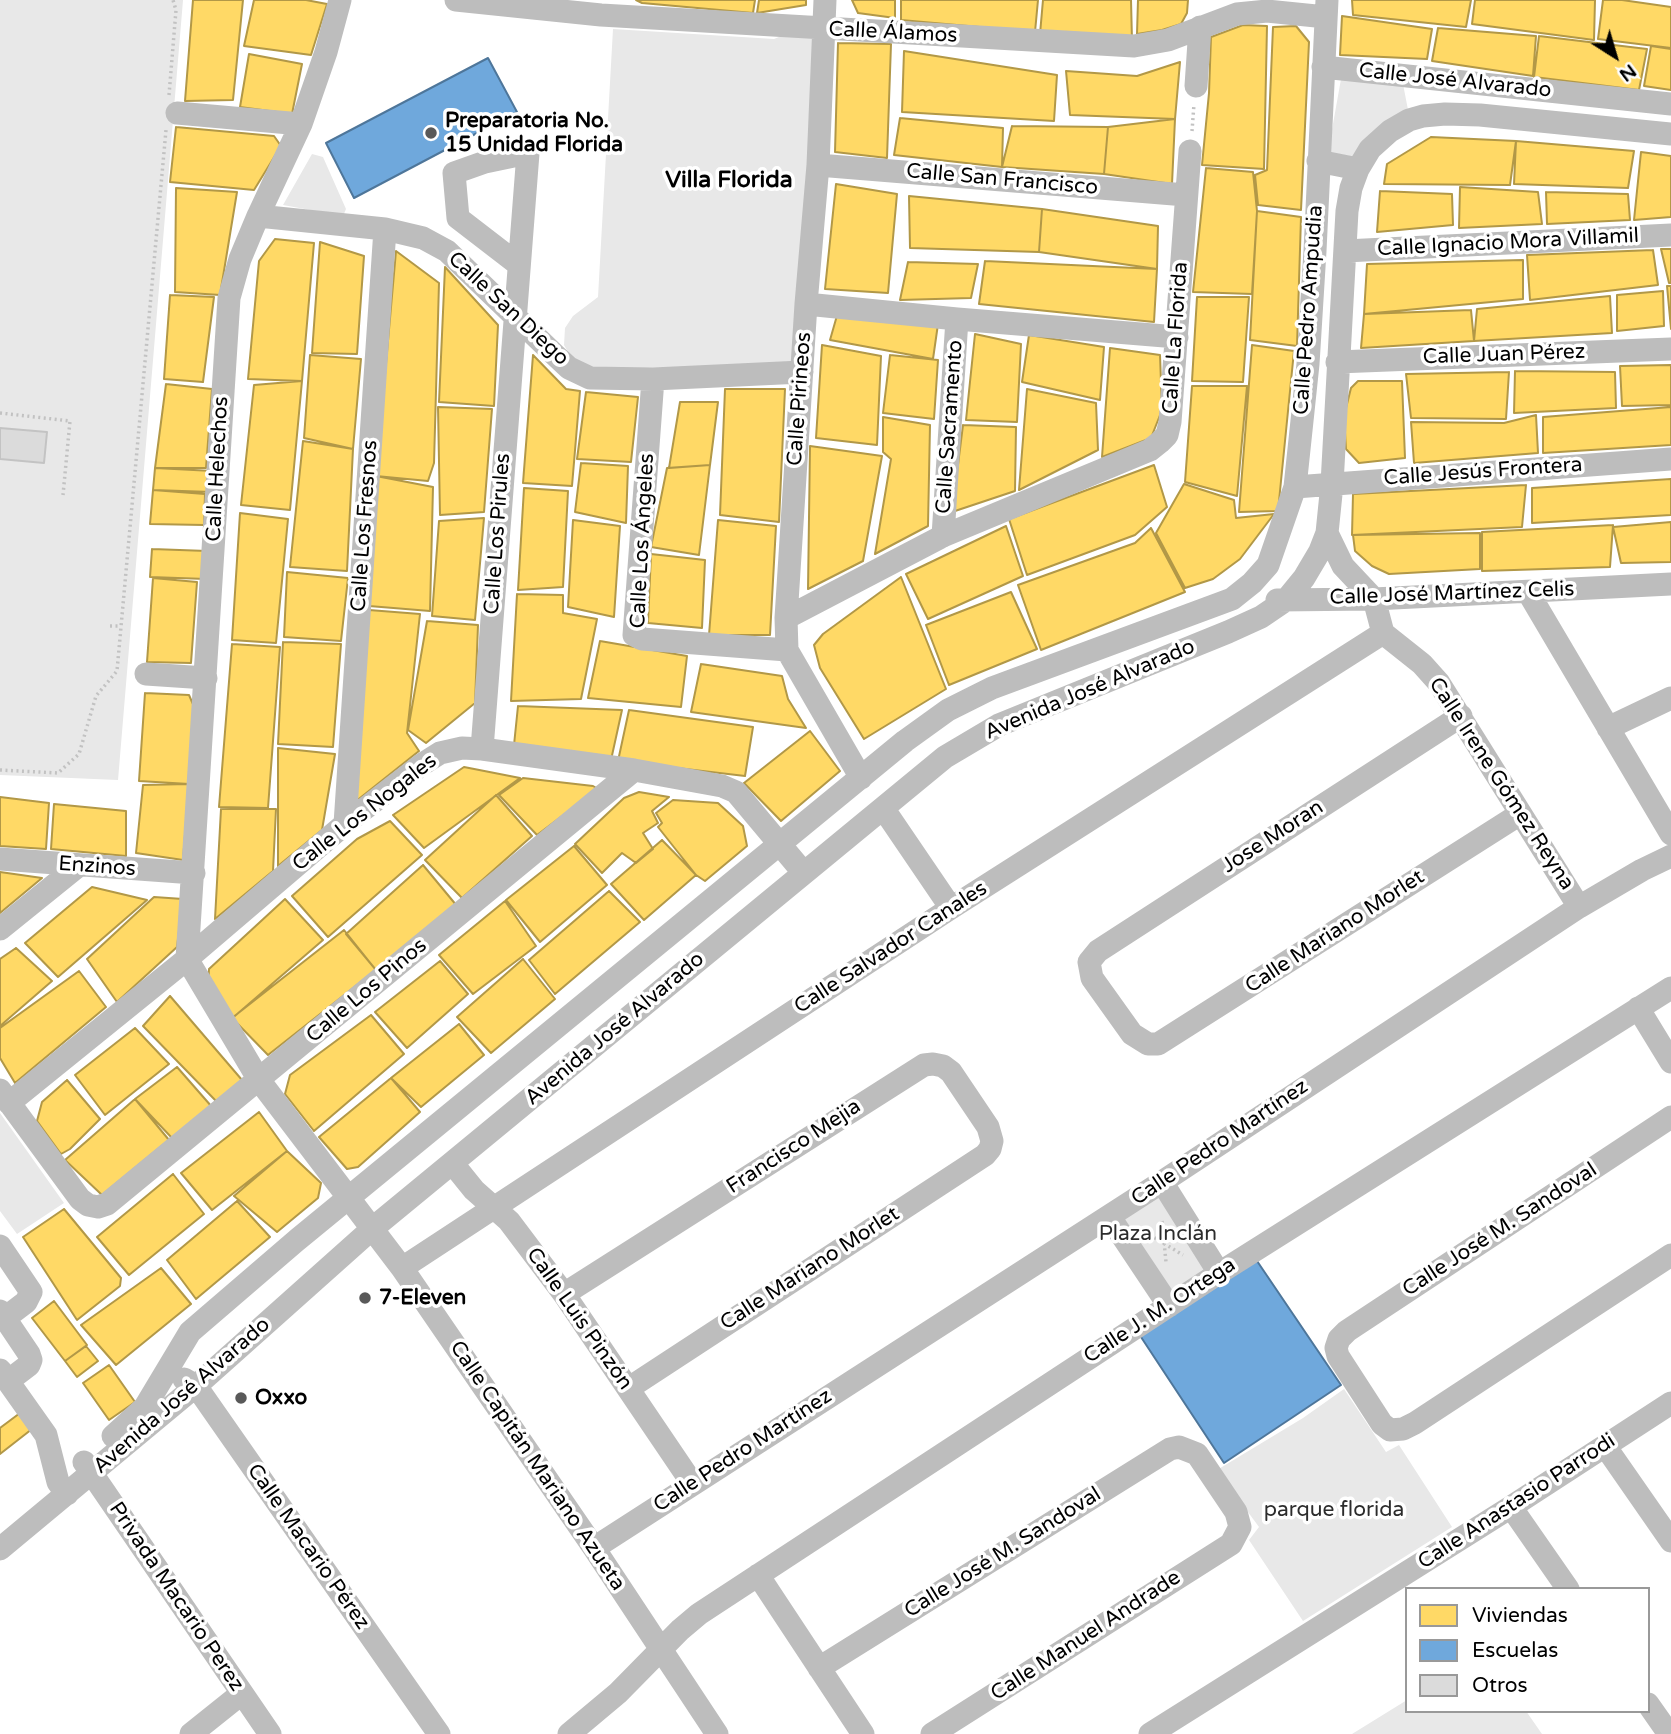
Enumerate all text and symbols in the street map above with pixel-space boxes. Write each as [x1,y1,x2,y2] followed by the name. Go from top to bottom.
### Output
[828,17,958,49] street label: Calle Álamos
[1580,21,1650,91] north arrow
[1357,58,1553,104] street label: Calle José Alvarado
[1615,59,1640,86] text: N
[445,108,623,158] place label: Preparatoria No. 15 Unidad Florida
[423,125,439,141] marker: Preparatoria No. 15 Unidad Florida
[905,159,1099,201] street label: Calle San Francisco
[665,167,793,195] district label: Villa Florida
[1289,204,1329,416] street label: Calle Pedro Ampudia
[1377,224,1639,262] street label: Calle Ignacio Mora Villamil
[442,247,574,371] street label: Calle San Diego
[1158,261,1194,415] street label: Calle La Florida
[783,331,817,467] street label: Calle Pirineos
[931,339,969,515] street label: Calle Sacramento
[1422,340,1586,370] street label: Calle Juan Pérez
[202,396,234,542] street label: Calle Helechos
[346,439,384,613] street label: Calle Los Fresnos
[480,452,516,616] street label: Calle Los Pirules
[1383,452,1583,492] street label: Calle Jesús Frontera
[626,453,660,629] street label: Calle Los Ángeles
[1329,577,1575,611] street label: Calle José Martínez Celis
[981,634,1199,746] street label: Avenida José Alvarado
[1423,673,1579,895] street label: Calle Irene Gómez Reyna
[288,749,442,877] street label: Calle Los Nogales
[1218,795,1328,879] street label: Jose Moran
[58,852,136,882] street label: Enzinos
[1241,865,1429,999] street label: Calle Mariano Morlet
[790,876,992,1020] street label: Calle Salvador Canales
[302,933,432,1049] street label: Calle Los Pinos
[520,947,710,1111] street label: Avenida José Alvarado
[1127,1075,1313,1211] street label: Calle Pedro Martínez
[722,1094,866,1200] street label: Francisco Mejia
[1398,1158,1602,1302] street label: Calle José M. Sandoval
[716,1202,904,1336] street label: Calle Mariano Morlet
[1099,1221,1217,1247] park label: Plaza Inclán
[521,1243,637,1395] street label: Calle Luis Pinzón
[1079,1253,1241,1369] street label: Calle J. M. Ortega
[379,1285,466,1311] place label: 7-Eleven
[357,1290,373,1306] marker: 7-Eleven
[89,1312,275,1480] street label: Avenida José Alvarado
[444,1336,630,1596] street label: Calle Capitán Mariano Azueta
[649,1384,837,1518] street label: Calle Pedro Martínez
[255,1385,307,1411] place label: Oxxo
[233,1390,249,1406] marker: Oxxo
[1414,1429,1620,1575] street label: Calle Anastasio Parrodi
[241,1459,375,1635] street label: Calle Macario Pérez
[900,1482,1106,1624] street label: Calle José M. Sandoval
[1264,1497,1404,1523] park label: parque florida
[103,1498,249,1696] street label: Privada Macario Perez
[986,1565,1186,1707] street label: Calle Manuel Andrade
[1405,1587,1650,1713] legend
[1472,1603,1568,1628] text: Viviendas
[1472,1638,1558,1663] text: Escuelas
[1472,1673,1528,1698] text: Otros

